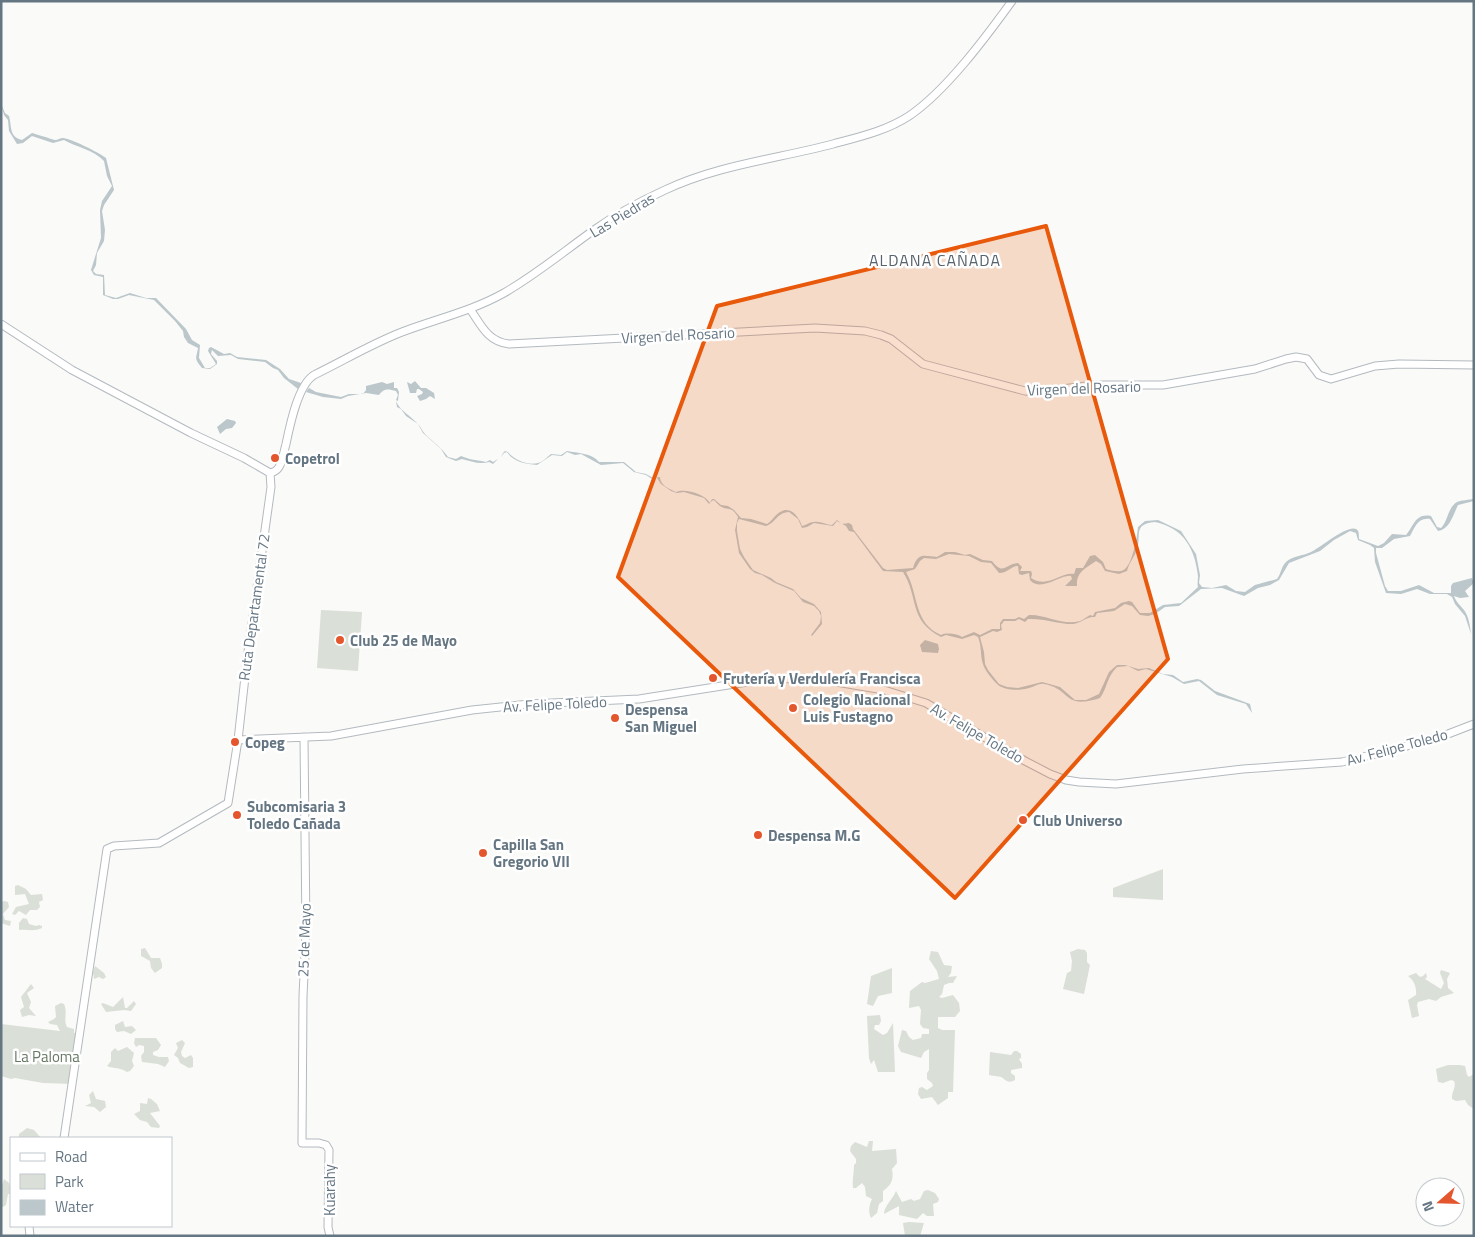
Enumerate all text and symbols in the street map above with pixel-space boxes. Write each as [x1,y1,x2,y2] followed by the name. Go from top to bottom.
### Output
[585,187,659,243] street label: Las Piedras
[869,248,1001,272] district label: ALDANA CAÑADA
[621,321,736,349] street label: Virgen del Rosario
[1027,375,1141,401] street label: Virgen del Rosario
[285,447,340,470] place label: Copetrol
[269,452,281,464] marker: Copetrol
[232,532,276,682] street label: Ruta Departamental 72
[350,629,457,652] place label: Club 25 de Mayo
[334,634,346,646] marker: Club 25 de Mayo
[723,667,921,690] place label: Frutería y Verdulería Francisca
[707,672,719,684] marker: Frutería y Verdulería Francisca
[803,688,910,728] place label: Colegio Nacional Luis Fustagno
[502,690,608,718] street label: Av. Felipe Toledo
[926,697,1028,769] street label: Av. Felipe Toledo
[625,698,697,738] place label: Despensa San Miguel
[787,702,799,714] marker: Colegio Nacional Luis Fustagno
[609,712,621,724] marker: Despensa San Miguel
[1344,722,1450,772] street label: Av. Felipe Toledo
[245,731,285,754] place label: Copeg
[229,736,241,748] marker: Copeg
[247,795,346,835] place label: Subcomisaria 3 Toledo Cañada
[231,809,243,821] marker: Subcomisaria 3 Toledo Cañada
[1033,809,1123,832] place label: Club Universo
[1017,814,1029,826] marker: Club Universo
[768,824,860,847] place label: Despensa M.G
[752,829,764,841] marker: Despensa M.G
[493,833,570,873] place label: Capilla San Gregorio VII
[477,847,489,859] marker: Capilla San Gregorio VII
[291,903,317,977] street label: 25 de Mayo
[14,1045,80,1068] park label: La Paloma
[10,1137,172,1227] legend
[55,1145,87,1168] text: Road
[318,1164,341,1216] street label: Kuarahy
[55,1170,84,1193] text: Park
[1415,1177,1465,1227] north arrow
[55,1195,94,1218] text: Water
[1416,1198,1439,1215] text: N

